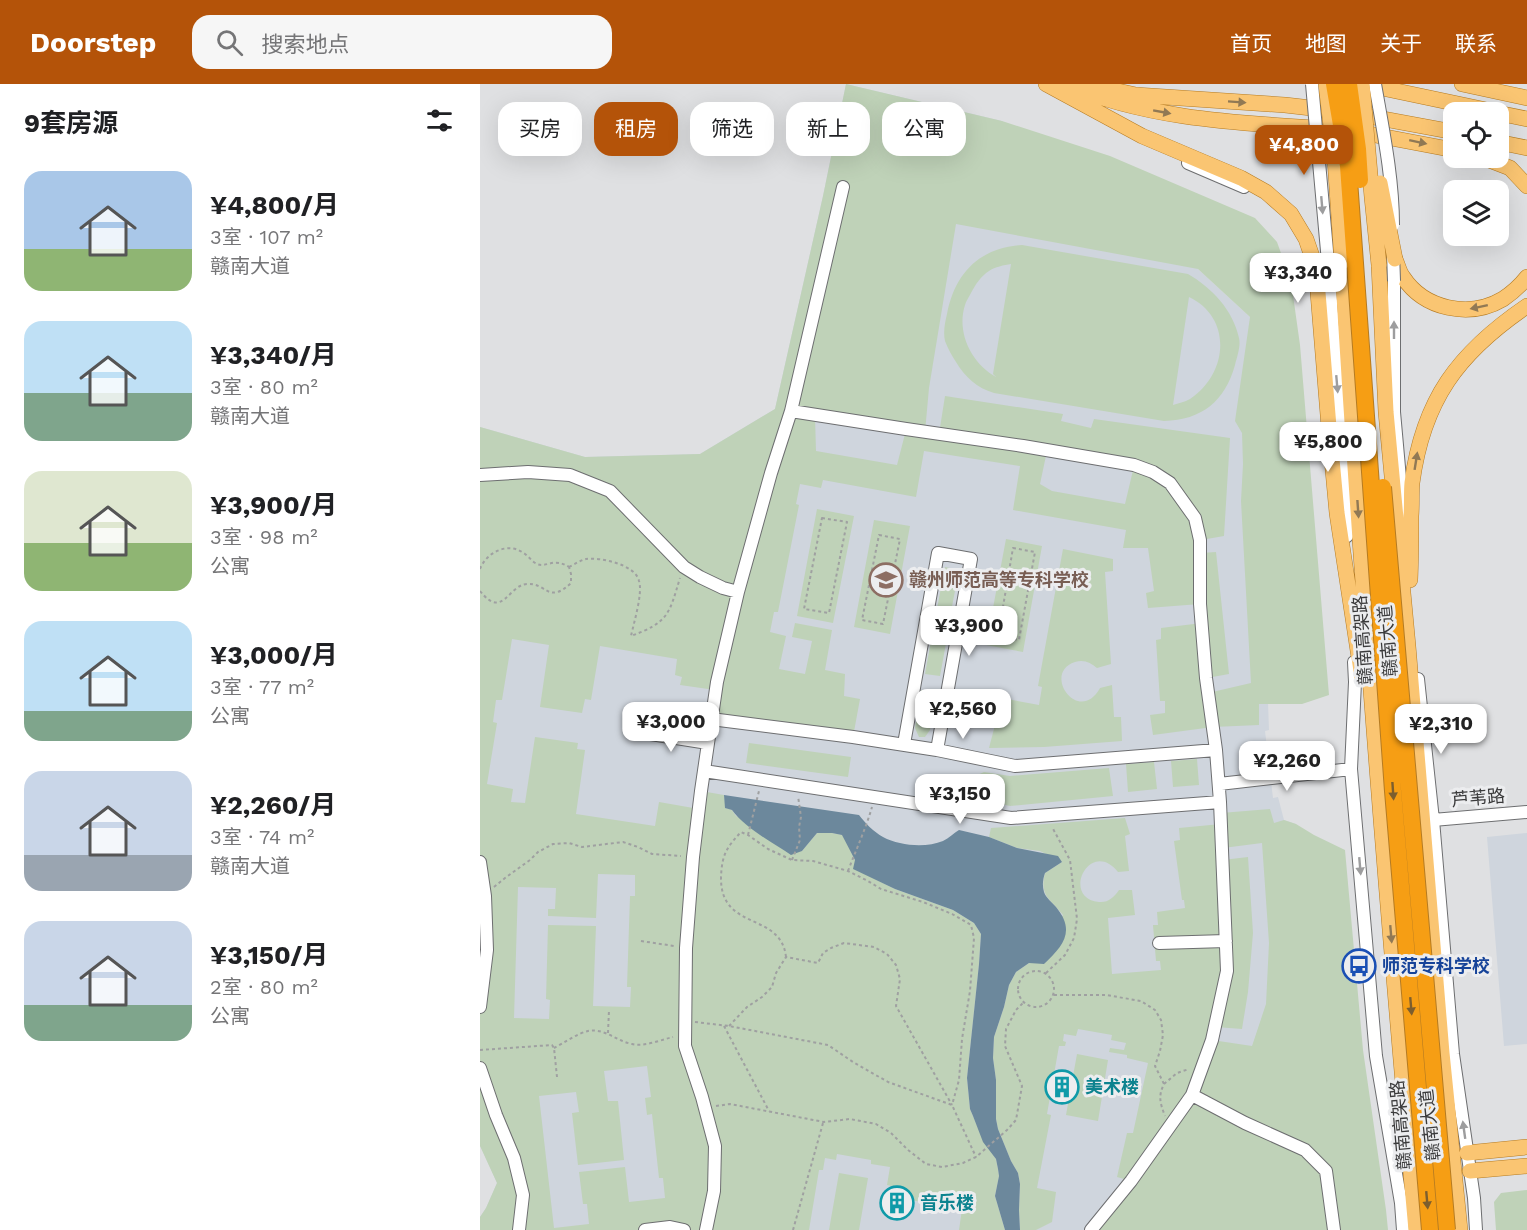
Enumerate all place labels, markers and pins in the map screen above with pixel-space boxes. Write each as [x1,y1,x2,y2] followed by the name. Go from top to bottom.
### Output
[1255,125,1353,176] pin: ¥4,800
[1249,253,1347,304] pin: ¥3,340
[1279,422,1377,473] pin: ¥5,800
[868,562,904,598] school or university icon: 赣州师范高等专科学校
[909,569,1089,590] place label: 赣州师范高等专科学校
[920,606,1018,657] pin: ¥3,900
[914,689,1012,740] pin: ¥2,560
[622,702,720,753] pin: ¥3,000
[1392,704,1490,755] pin: ¥2,310
[1238,741,1336,792] pin: ¥2,260
[911,774,1009,825] pin: ¥3,150
[1341,948,1377,984] bus stop icon: 师范专科学校
[1382,955,1490,976] place label: 师范专科学校
[1044,1069,1080,1105] building icon: 美术楼
[1085,1076,1139,1097] place label: 美术楼
[879,1185,915,1221] building icon: 音乐楼
[920,1192,974,1213] place label: 音乐楼

